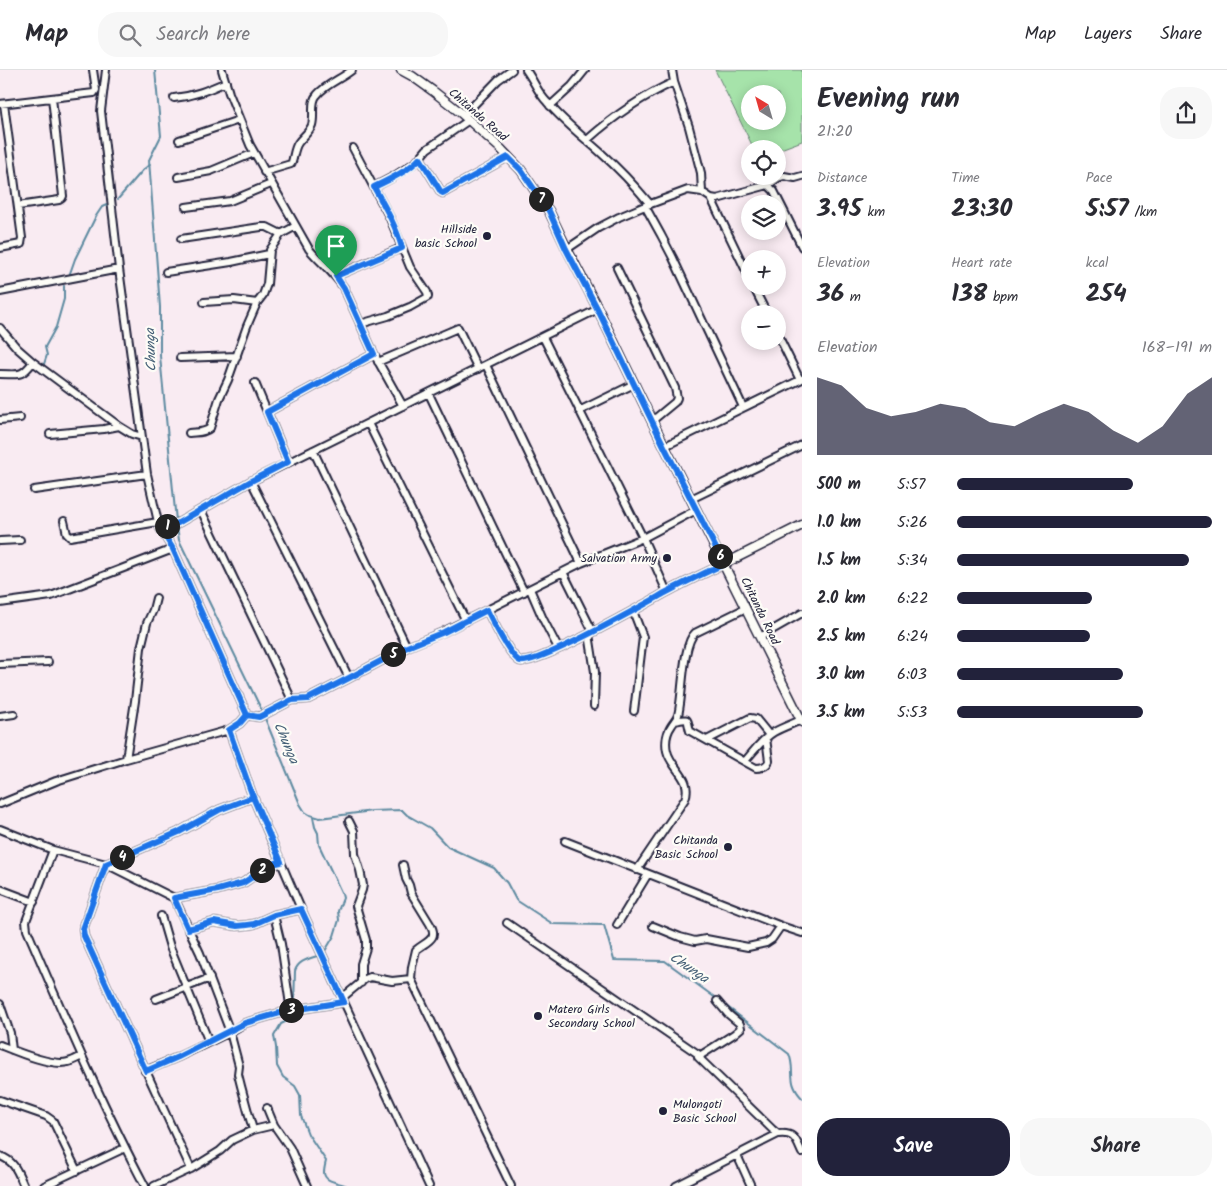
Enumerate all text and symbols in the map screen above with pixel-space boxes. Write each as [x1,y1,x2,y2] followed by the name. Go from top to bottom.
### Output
[98,12,448,57] search box
[25,15,68,54] text: Map
[156,20,250,50] text: Search here
[1025,20,1056,49] text: Map
[1084,20,1132,49] text: Layers
[1160,20,1202,49] text: Share
[116,21,144,49] icon: search
[817,77,960,122] text: Evening run
[444,84,513,147] street label: Chitanda Road
[741,85,786,130] north arrow
[741,85,786,350] map controls
[1160,87,1212,139] button: share
[817,119,853,144] text: 21:20
[741,140,786,185] button: locate
[817,167,867,189] text: Distance
[951,167,980,189] text: Time
[1086,167,1112,189] text: Pace
[528,186,554,212] pin: 7
[538,188,545,210] text: 7
[817,189,862,229] text: 3.95
[951,189,1012,229] text: 23:30
[1086,189,1129,229] text: 5:57
[741,195,786,240] button: layers
[862,201,885,223] text: km
[1129,201,1157,223] text: /km
[415,220,478,253] place label: Hillside basic School
[315,225,357,276] pin
[481,230,493,242] marker: Hillside basic School
[322,232,350,260] icon: arrive
[741,250,786,295] button: +
[817,252,870,274] text: Elevation
[951,252,1012,274] text: Heart rate
[1086,252,1108,274] text: kcal
[817,274,844,314] text: 36
[951,274,987,314] text: 138
[1086,274,1127,314] text: 254
[844,286,861,308] text: m
[987,286,1018,308] text: bpm
[741,305,786,350] button: −
[139,327,163,372] water label: Chunga
[817,335,878,360] text: Elevation
[1142,335,1212,360] text: 168–191 m
[817,472,861,497] text: 500 m
[897,472,926,497] text: 5:57
[817,510,861,535] text: 1.0 km
[897,510,928,535] text: 5:26
[154,514,180,538] pin: 1
[165,515,170,537] text: 1
[708,544,732,568] pin: 6
[717,545,724,567] text: 6
[817,548,861,573] text: 1.5 km
[897,548,927,573] text: 5:34
[581,549,657,568] place label: Salvation Army
[661,552,673,564] marker: Salvation Army
[735,574,785,649] street label: Chitanda Road
[817,586,865,611] text: 2.0 km
[897,586,928,611] text: 6:22
[817,624,865,649] text: 2.5 km
[897,624,928,649] text: 6:24
[380,642,406,666] pin: 5
[390,643,397,665] text: 5
[817,662,865,687] text: 3.0 km
[897,662,927,687] text: 6:03
[817,700,865,725] text: 3.5 km
[897,700,927,725] text: 5:53
[267,719,305,769] water label: Chunga
[655,831,718,864] place label: Chitanda Basic School
[722,841,734,853] marker: Chitanda Basic School
[110,844,134,870] pin: 4
[119,846,126,868] text: 4
[250,858,274,882] pin: 2
[258,859,267,881] text: 2
[665,947,714,990] water label: Chunga
[278,998,304,1022] pin: 3
[288,999,295,1021] text: 3
[548,1000,635,1033] place label: Matero Girls Secondary School
[532,1010,544,1022] marker: Matero Girls Secondary School
[673,1095,736,1128] place label: Mulongoti Basic School
[657,1105,669,1117] marker: Mulongoti Basic School
[817,1118,1010,1176] button: Save
[1020,1118,1212,1176] button: Share

